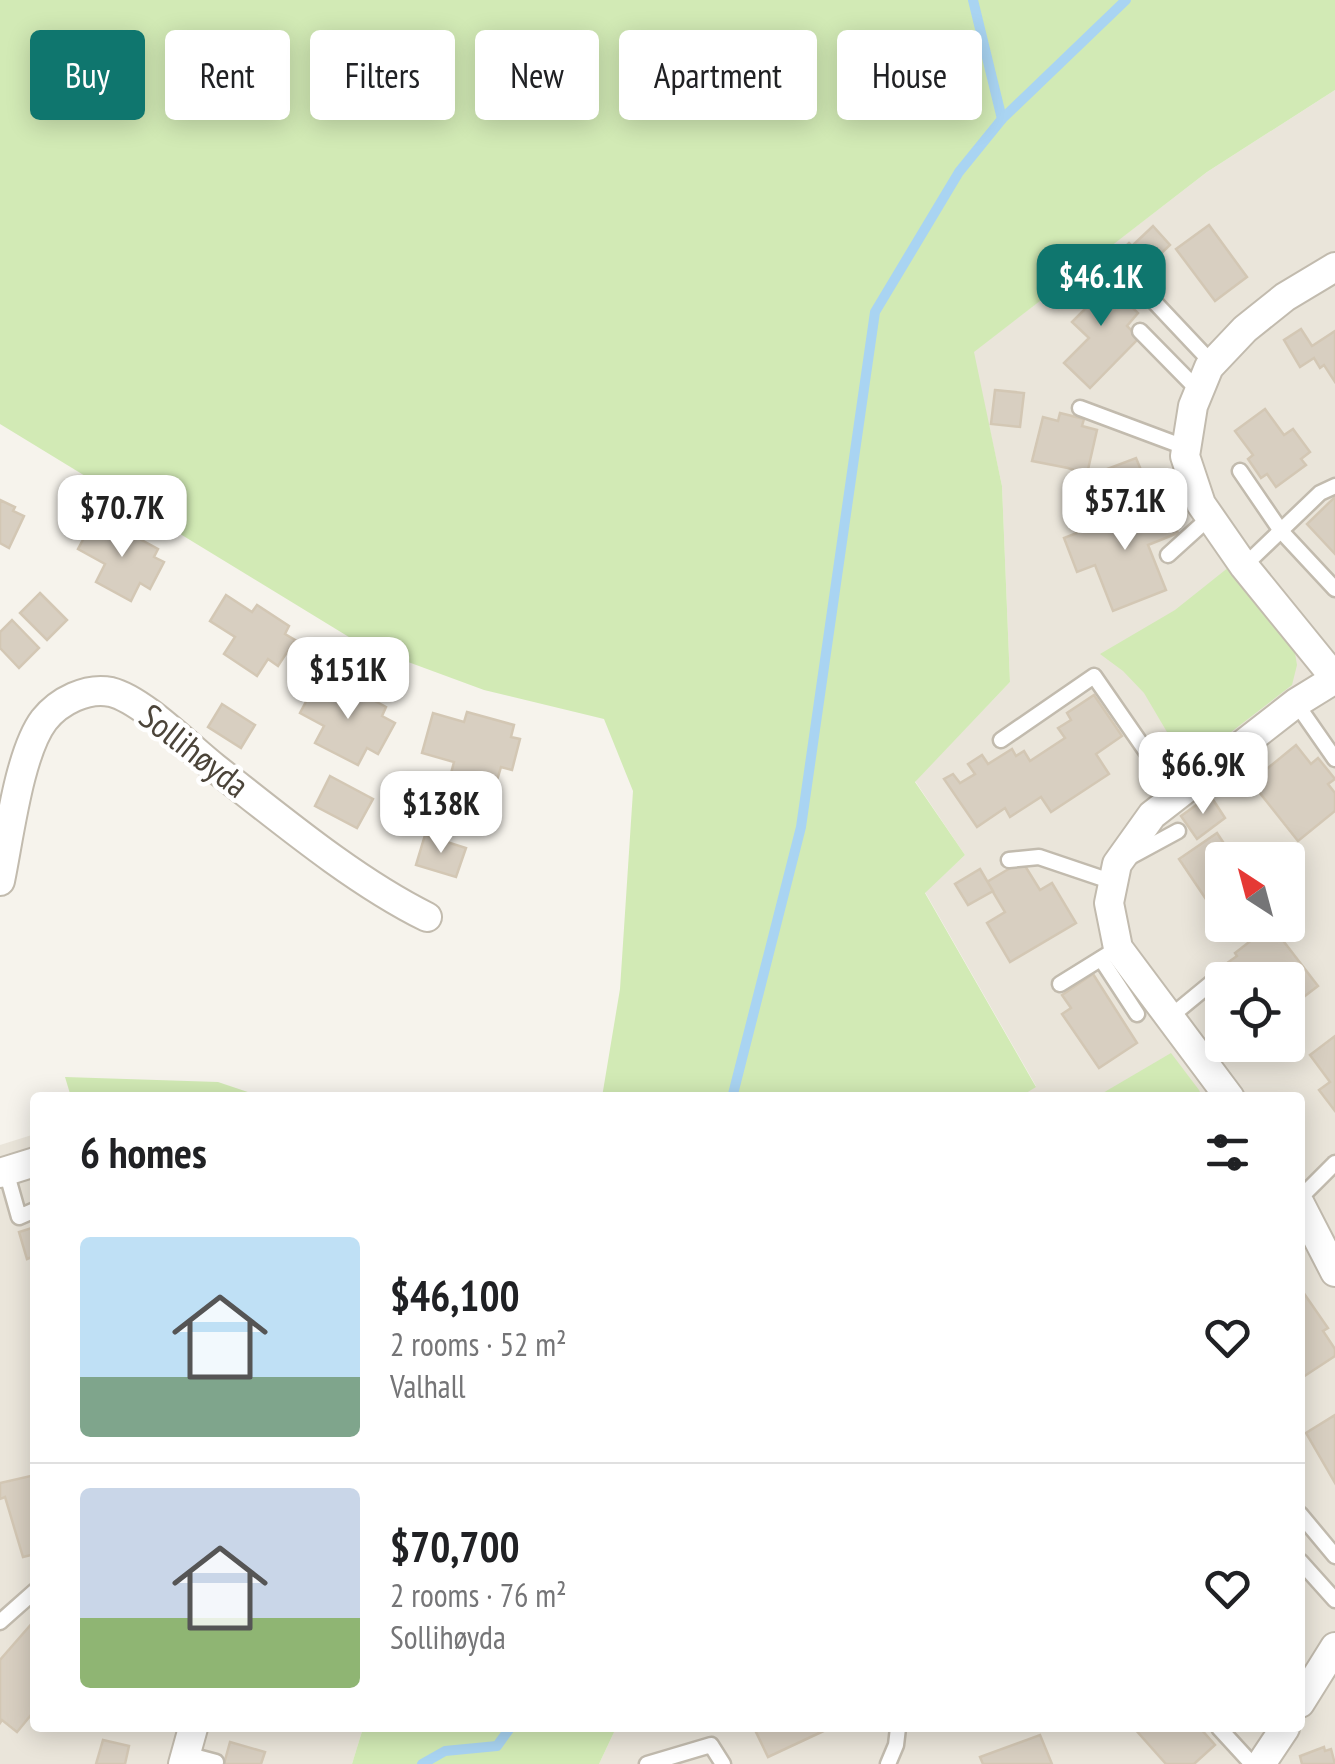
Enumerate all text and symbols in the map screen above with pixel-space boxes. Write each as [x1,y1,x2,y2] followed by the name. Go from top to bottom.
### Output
[30,30,145,120] chip: Buy
[165,30,290,120] chip: Rent
[310,30,455,120] chip: Filters
[475,30,599,120] chip: New
[619,30,817,120] chip: Apartment
[837,30,982,120] chip: House
[1020,244,1182,329] pin: $46.1K
[1059,255,1143,297] text: $46.1K
[1044,468,1206,553] pin: $57.1K
[41,475,203,560] pin: $70.7K
[1084,479,1166,521] text: $57.1K
[80,486,164,528] text: $70.7K
[278,637,418,722] pin: $151K
[309,648,387,690] text: $151K
[131,693,259,807] street label: Sollihøyda
[1122,732,1284,817] pin: $66.9K
[1161,743,1245,785] text: $66.9K
[371,771,511,856] pin: $138K
[402,782,480,824] text: $138K
[1205,842,1305,942] north arrow
[1205,842,1305,1062] map controls
[1205,962,1305,1062] button: locate
[80,1125,207,1180] text: 6 homes
[1200,1125,1255,1180] icon: filters
[390,1268,520,1323] text: $46,100
[160,1277,280,1397] icon: home
[1200,1310,1255,1365] icon: heart
[390,1323,567,1365] text: 2 rooms · 52 m²
[390,1365,466,1407] text: Valhall
[390,1519,520,1574] text: $70,700
[160,1528,280,1648] icon: home
[1200,1561,1255,1616] icon: heart
[390,1574,567,1616] text: 2 rooms · 76 m²
[390,1616,506,1658] text: Sollihøyda

